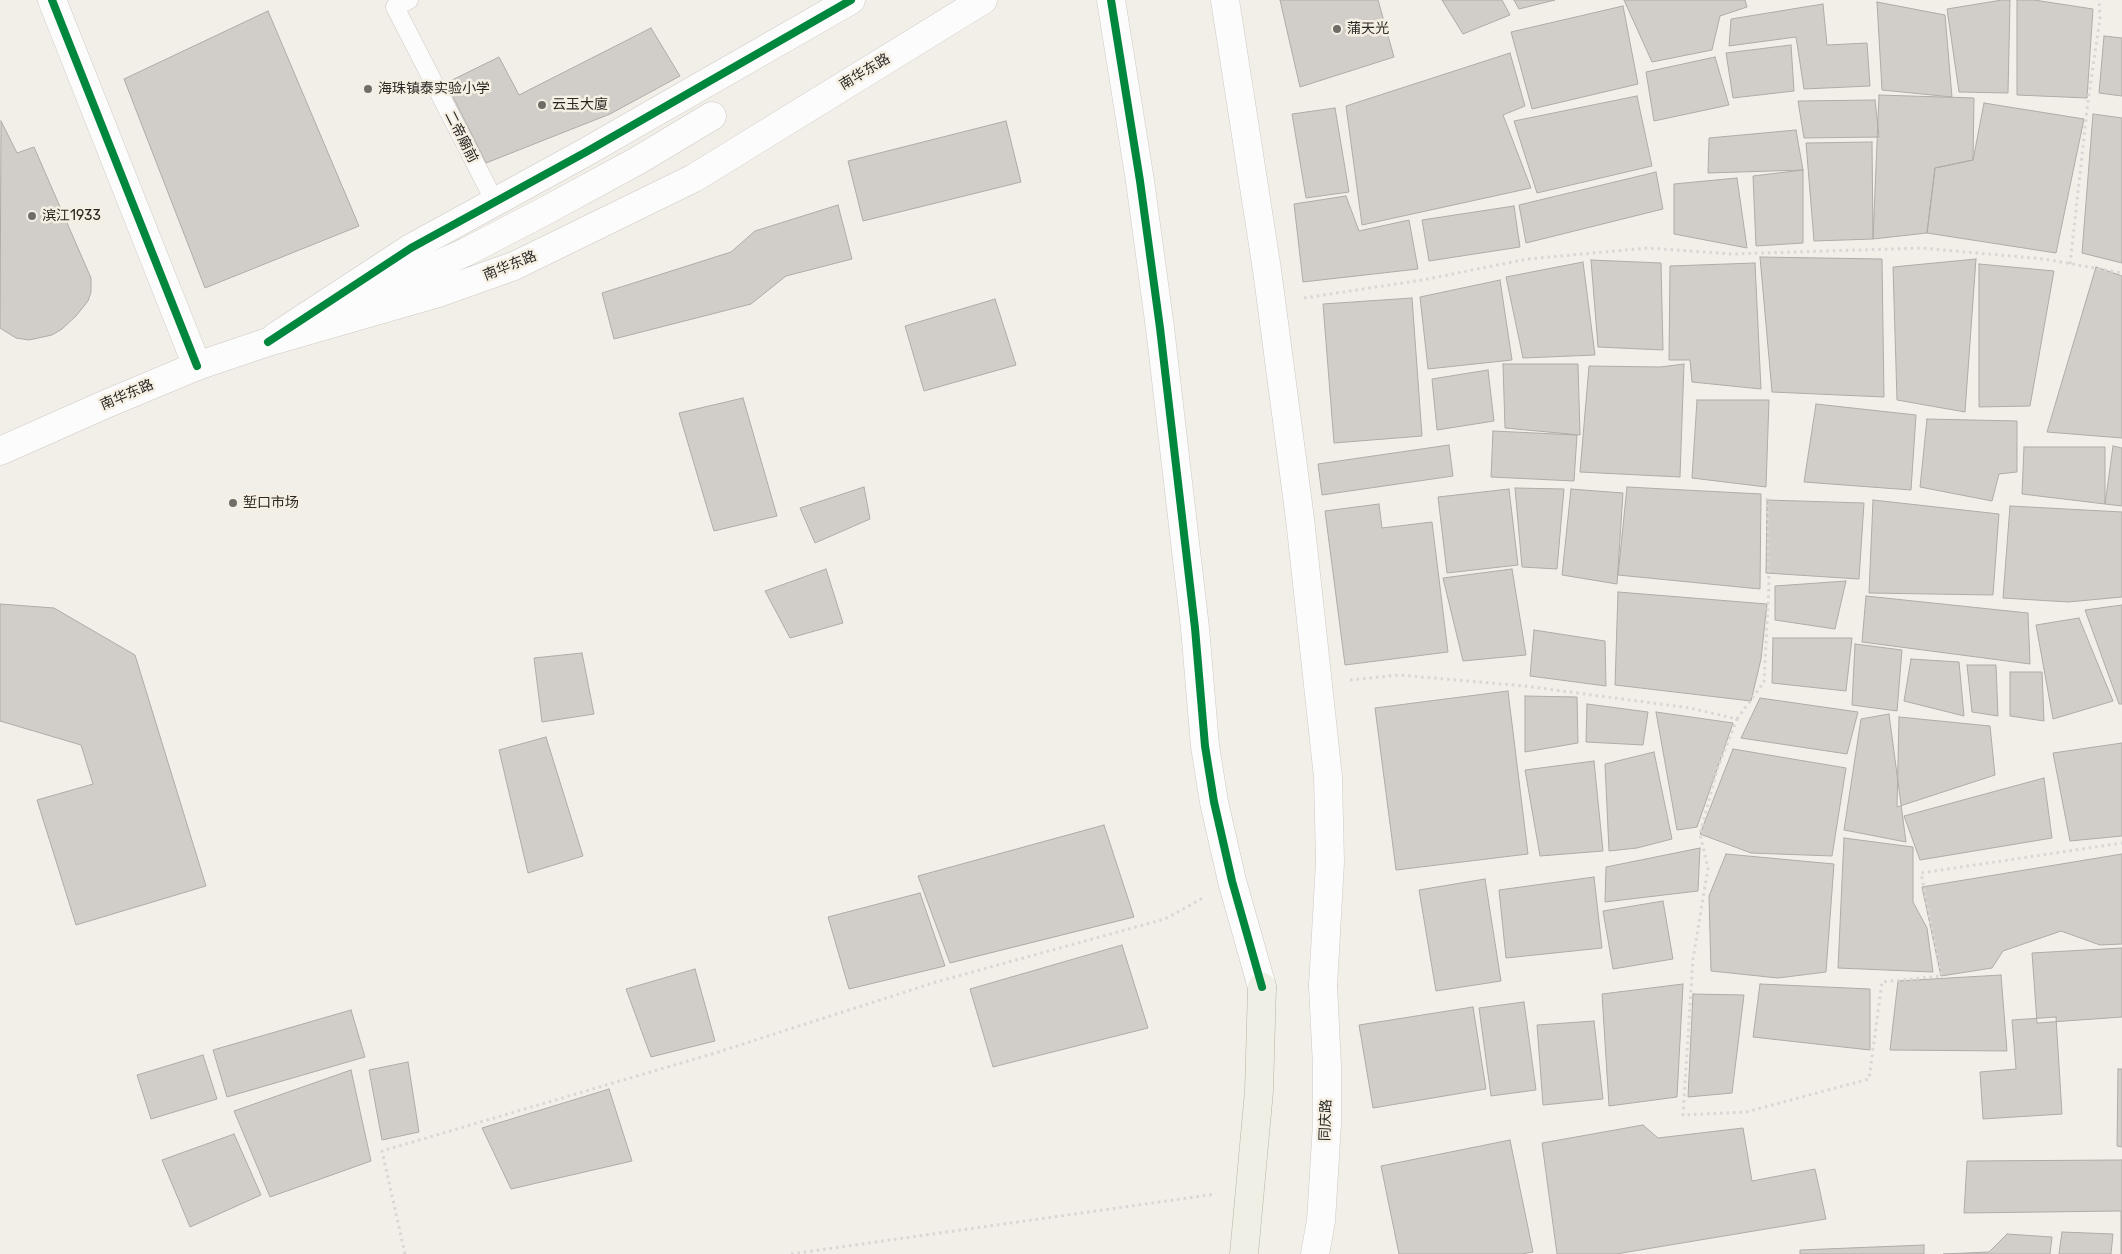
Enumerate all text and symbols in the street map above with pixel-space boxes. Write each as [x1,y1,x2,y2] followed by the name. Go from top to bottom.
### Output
[1347,21,1389,37] place label: 蒲天光
[1331,23,1343,35] marker: 蒲天光
[837,50,893,94] street label: 南华东路
[378,81,490,97] place label: 海珠镇泰实验小学
[362,83,374,95] marker: 海珠镇泰实验小学
[552,97,608,113] place label: 云玉大廈
[536,99,548,111] marker: 云玉大廈
[441,108,481,166] street label: 二帝廟前
[42,208,101,224] place label: 滨江1933
[26,210,38,222] marker: 滨江1933
[481,248,539,284] street label: 南华东路
[98,376,156,414] street label: 南华东路
[243,495,299,511] place label: 堑口市场
[227,497,239,509] marker: 堑口市场
[1317,1099,1335,1141] street label: 同庆路

